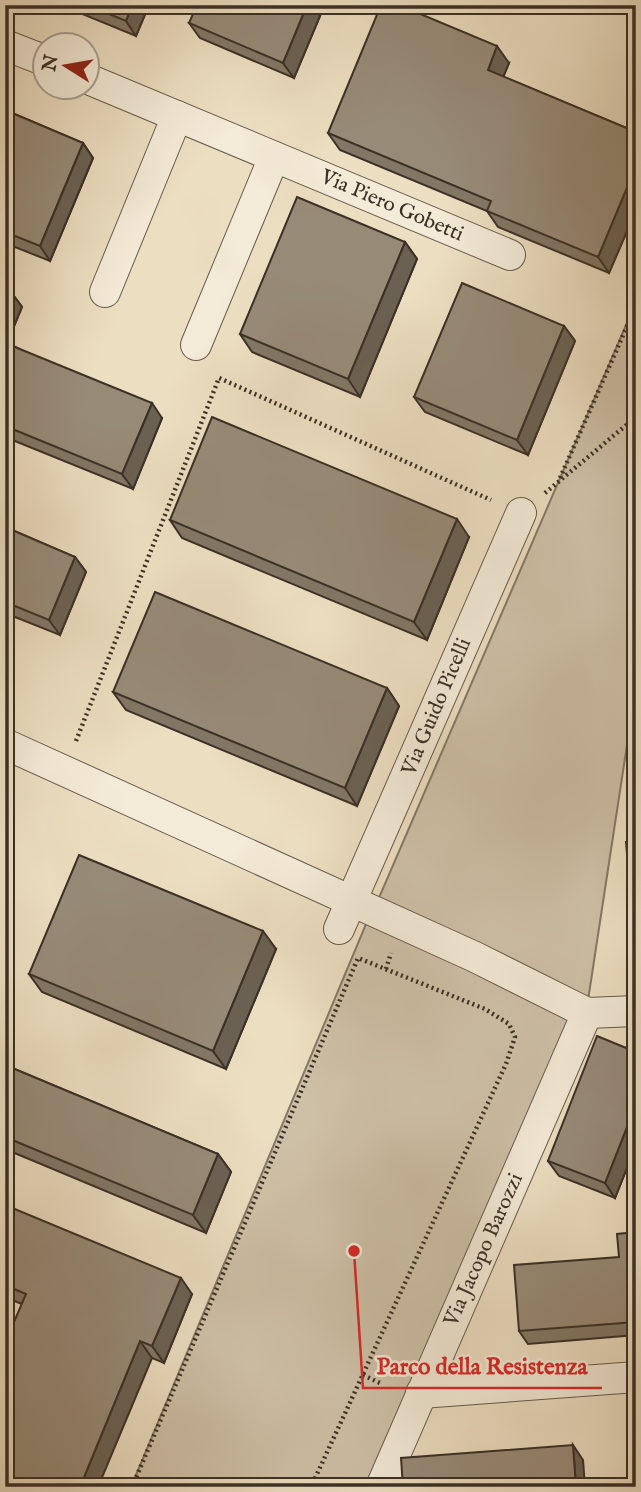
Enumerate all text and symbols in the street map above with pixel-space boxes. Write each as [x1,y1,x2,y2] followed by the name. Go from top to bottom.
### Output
[32,32,102,102] north arrow
[38,52,65,74] text: N
[315,163,468,248] street label: Via Piero Gobetti
[396,634,478,781] street label: Via Guido Picelli
[438,1169,530,1332] street label: Via Jacopo Barozzi
[363,1344,602,1388] callout: Parco della Resistenza
[377,1353,588,1382] text: Parco della Resistenza

